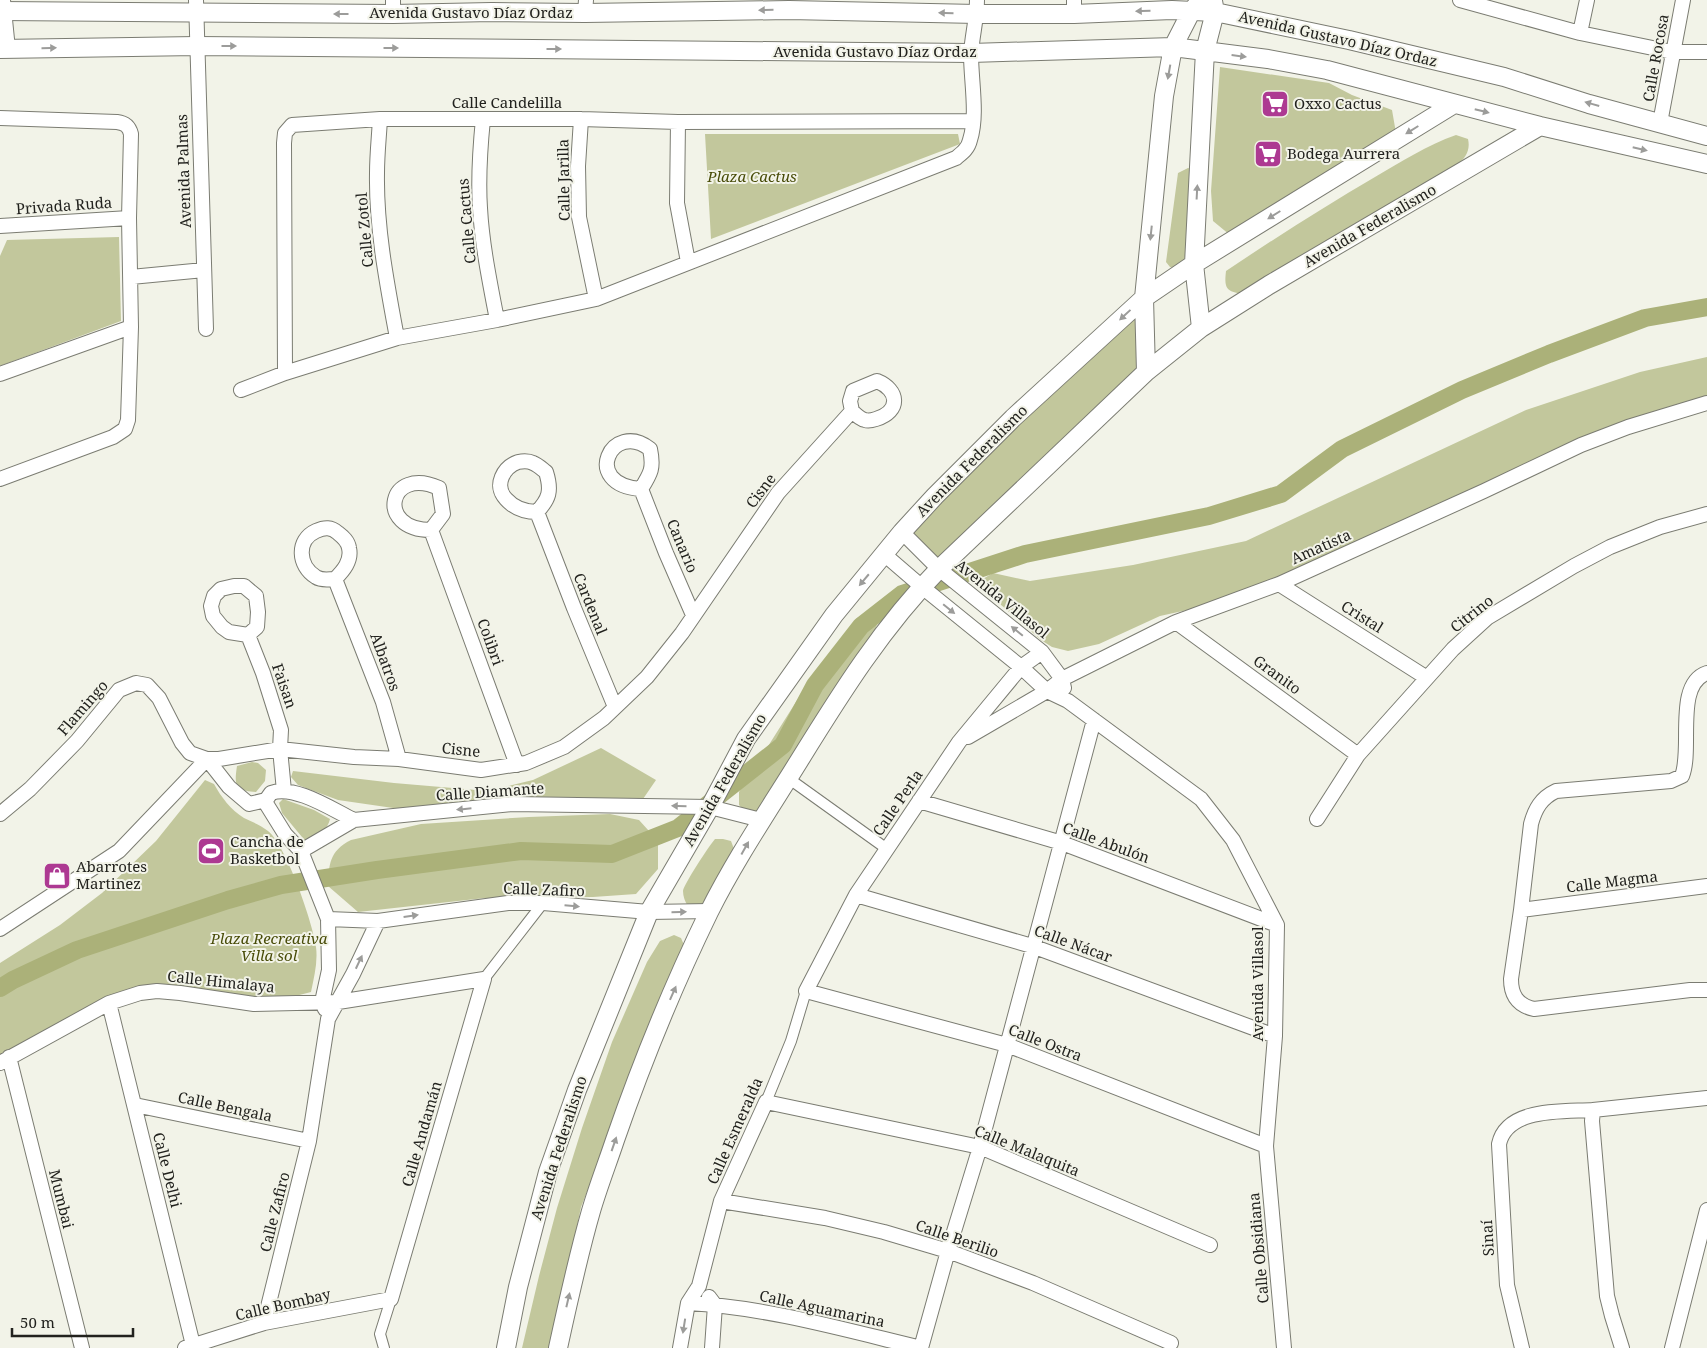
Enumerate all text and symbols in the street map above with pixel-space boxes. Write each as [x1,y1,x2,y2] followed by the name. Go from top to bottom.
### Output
[369,2,573,22] street label: Avenida Gustavo Díaz Ordaz
[1237,5,1440,71] street label: Avenida Gustavo Díaz Ordaz
[758,6,774,14] one-way arrow
[1135,7,1151,15] one-way arrow
[938,9,954,17] one-way arrow
[333,10,349,18] one-way arrow
[1637,12,1673,103] street label: Calle Rocosa
[773,41,977,61] street label: Avenida Gustavo Díaz Ordaz
[221,42,237,50] one-way arrow
[41,44,57,52] one-way arrow
[383,44,399,52] one-way arrow
[546,45,562,53] one-way arrow
[1231,52,1247,60] one-way arrow
[1164,64,1172,80] one-way arrow
[1260,89,1290,119] supermarket icon: Oxxo Cactus
[452,92,562,112] street label: Calle Candelilla
[1294,93,1382,113] place label: Oxxo Cactus
[1585,100,1600,108] one-way arrow
[1475,107,1490,115] one-way arrow
[171,114,195,228] street label: Avenida Palmas
[1406,125,1419,134] one-way arrow
[552,139,574,221] street label: Calle Jarilla
[1253,139,1283,169] supermarket icon: Bodega Aurrera
[1287,143,1400,163] place label: Bodega Aurrera
[1633,146,1649,154] one-way arrow
[706,166,797,186] park label: Plaza Cactus
[452,177,480,265] street label: Calle Cactus
[1299,179,1440,271] street label: Avenida Federalismo
[1194,184,1202,200] one-way arrow
[15,192,113,218] street label: Privada Ruda
[351,192,377,268] street label: Calle Zotol
[1267,210,1281,219] one-way arrow
[1146,225,1154,241] one-way arrow
[1120,309,1132,321] one-way arrow
[911,400,1031,520] street label: Avenida Federalismo
[741,469,780,512] street label: Cisne
[663,516,703,575] street label: Canario
[1287,524,1354,568] street label: Amatista
[952,554,1054,642] street label: Avenida Villasol
[570,570,612,638] street label: Cardenal
[858,573,869,586] one-way arrow
[1446,590,1497,636] street label: Citrino
[1338,595,1388,637] street label: Cristal
[942,603,955,614] one-way arrow
[473,616,509,668] street label: Colibri
[1011,626,1024,637] one-way arrow
[366,630,406,694] street label: Albatros
[1250,650,1305,698] street label: Granito
[268,660,302,711] street label: Faisan
[53,675,112,739] street label: Flamingo
[678,709,770,850] street label: Avenida Federalismo
[441,737,481,761] street label: Cisne
[868,765,927,840] street label: Calle Perla
[435,777,545,805] street label: Calle Diamante
[671,802,687,810] one-way arrow
[456,805,472,813] one-way arrow
[1060,817,1153,867] street label: Calle Abulón
[230,831,304,868] place label: Cancha de Basketbol
[196,836,226,866] sports icon: Cancha de Basketbol
[741,841,750,855] one-way arrow
[76,856,147,893] place label: Abarrotes Martinez
[42,861,72,891] shop icon: Abarrotes Martinez
[1565,865,1659,897] street label: Calle Magma
[503,878,585,900] street label: Calle Zafiro
[565,902,581,910] one-way arrow
[672,908,688,916] one-way arrow
[403,912,419,920] one-way arrow
[1032,920,1115,966] street label: Calle Nácar
[1247,926,1267,1042] street label: Avenida Villasol
[209,928,328,965] park label: Plaza Recreativa Villa sol
[355,955,363,969] one-way arrow
[166,965,276,997] street label: Calle Himalaya
[669,986,677,1000] one-way arrow
[1006,1019,1085,1065] street label: Calle Ostra
[525,1073,591,1222] street label: Avenida Federalismo
[702,1074,767,1187] street label: Calle Esmeralda
[396,1078,446,1189] street label: Calle Andamán
[176,1086,274,1126] street label: Calle Bengala
[972,1120,1083,1180] street label: Calle Malaquita
[149,1130,187,1210] street label: Calle Delhi
[610,1137,618,1152] one-way arrow
[45,1167,79,1231] street label: Mumbai
[254,1170,294,1254] street label: Calle Zafiro
[1243,1192,1273,1304] street label: Calle Obsidiana
[913,1214,1002,1262] street label: Calle Berilio
[1476,1219,1498,1256] street label: Sinaí
[233,1283,333,1325] street label: Calle Bombay
[758,1285,887,1331] street label: Calle Aguamarina
[565,1292,573,1308] one-way arrow
[12,1306,134,1338] scale bar
[20,1312,55,1332] text: 50 m
[680,1318,688,1334] one-way arrow

